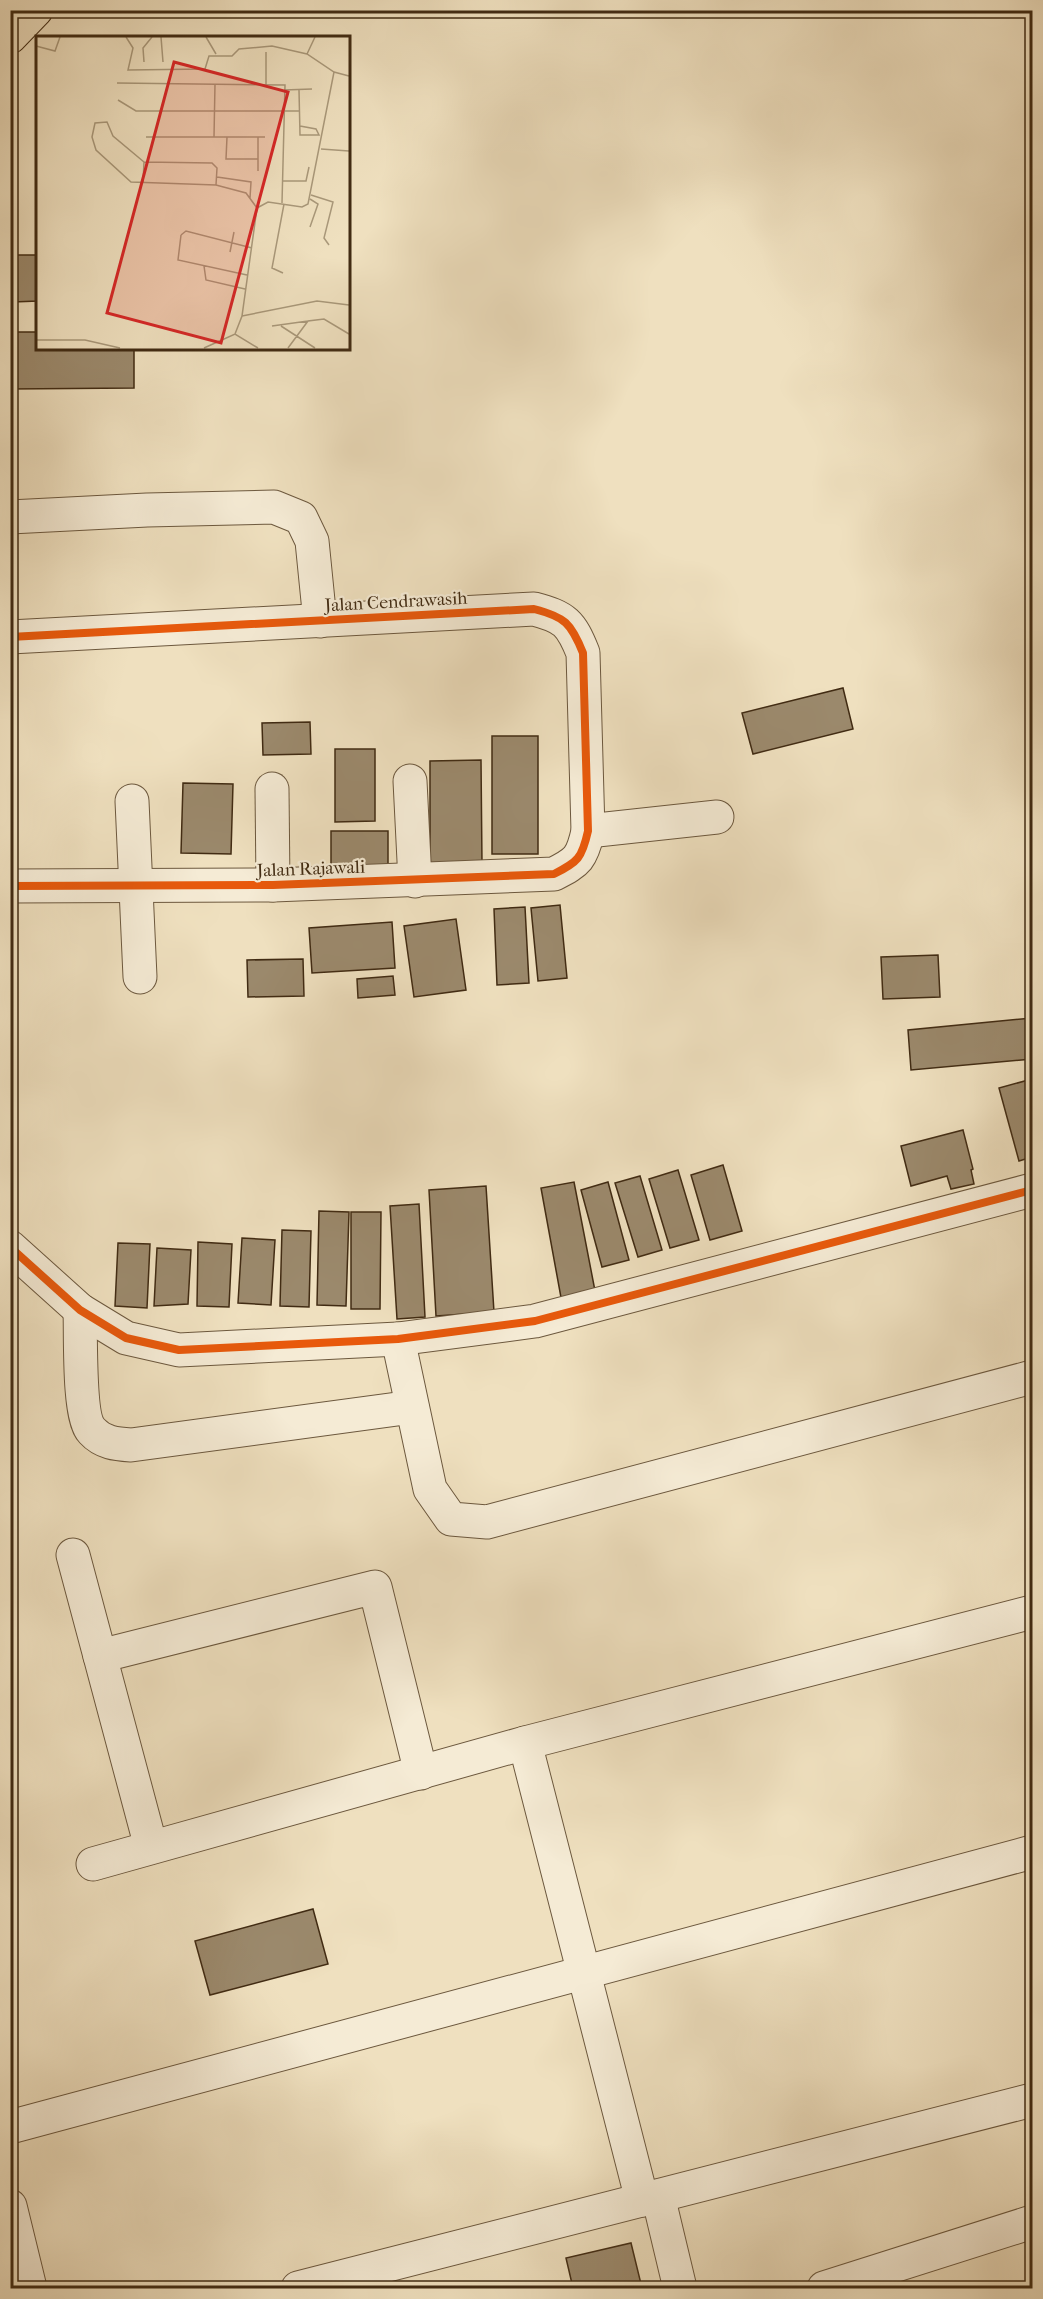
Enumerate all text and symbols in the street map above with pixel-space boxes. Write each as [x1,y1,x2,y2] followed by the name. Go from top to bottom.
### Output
[36,36,350,350] inset map
[322,588,468,616] street label: Jalan Cendrawasih
[254,857,366,881] street label: Jalan Rajawali

